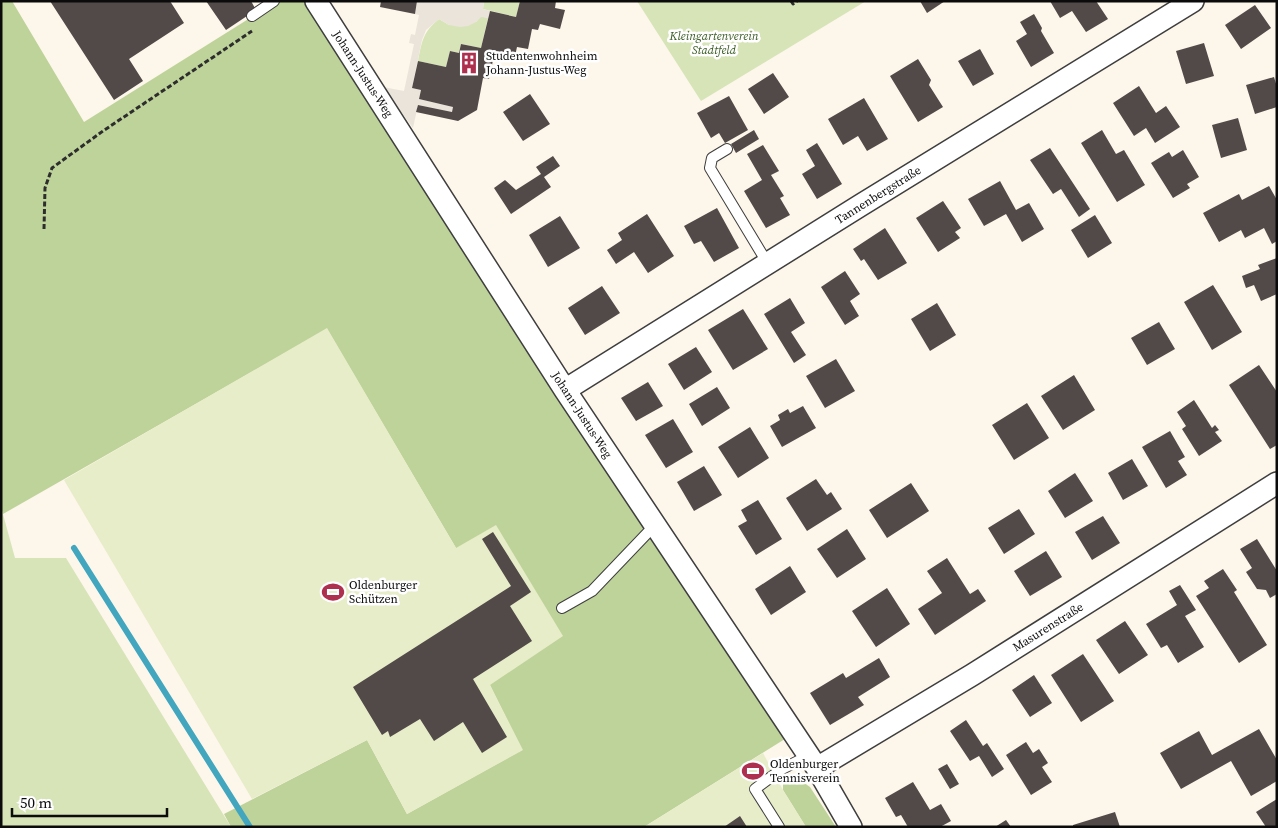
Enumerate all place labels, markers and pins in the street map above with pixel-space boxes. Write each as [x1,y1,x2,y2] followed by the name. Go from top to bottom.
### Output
[485,48,598,78] place label: Studentenwohnheim Johann-Justus-Weg
[456,50,482,76] building icon: Studentenwohnheim Johann-Justus-Weg
[349,577,417,607] place label: Oldenburger Schützen
[320,579,346,605] sports icon: Oldenburger Schützen
[770,756,840,786] place label: Oldenburger Tennisverein
[740,758,766,784] sports icon: Oldenburger Tennisverein

